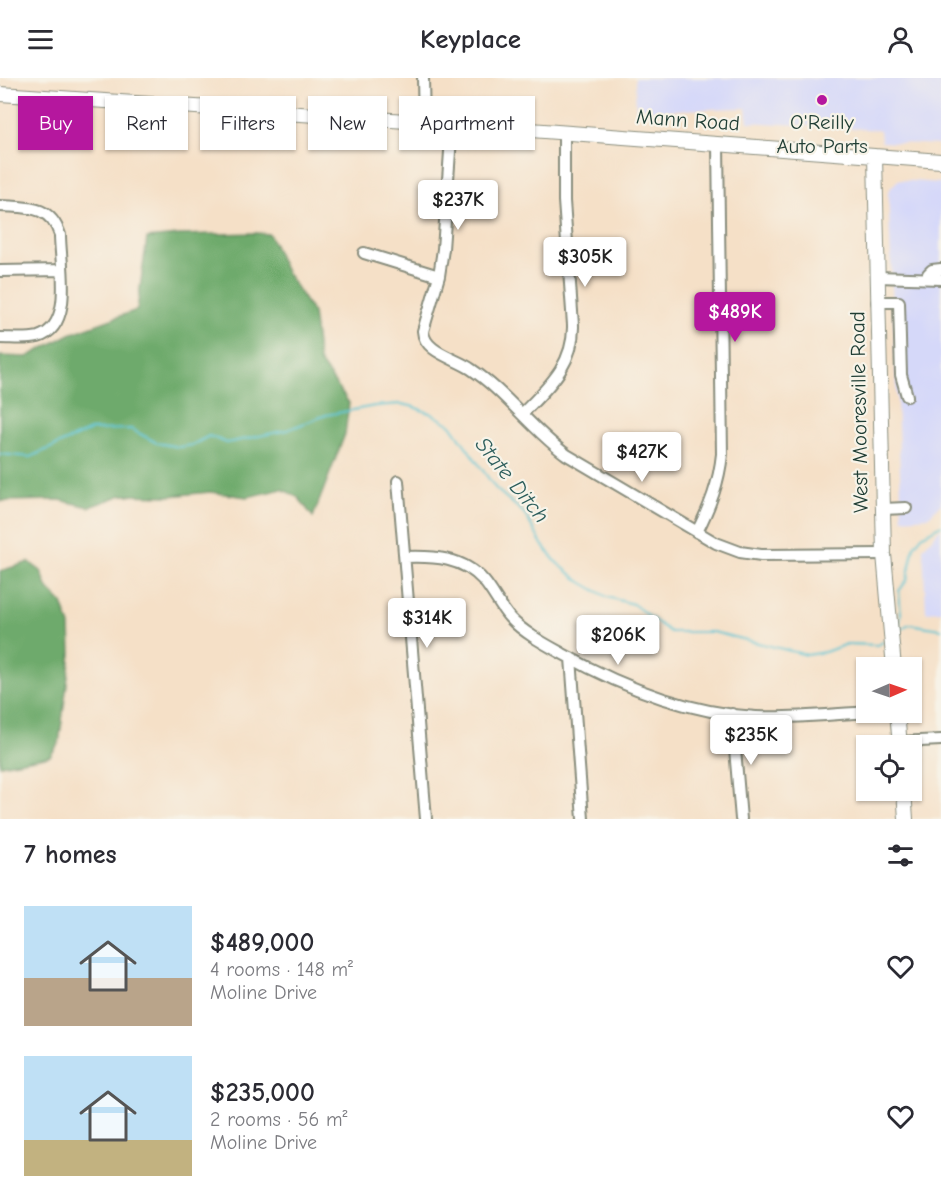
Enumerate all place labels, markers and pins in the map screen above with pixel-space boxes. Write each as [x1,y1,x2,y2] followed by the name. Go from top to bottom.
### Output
[815,93,829,107] marker: O'Reilly Auto Parts
[776,110,868,158] place label: O'Reilly Auto Parts
[416,180,500,231] pin: $237K
[543,237,627,288] pin: $305K
[693,292,777,343] pin: $489K
[600,432,684,483] pin: $427K
[385,598,469,649] pin: $314K
[576,615,660,666] pin: $206K
[709,715,793,766] pin: $235K

